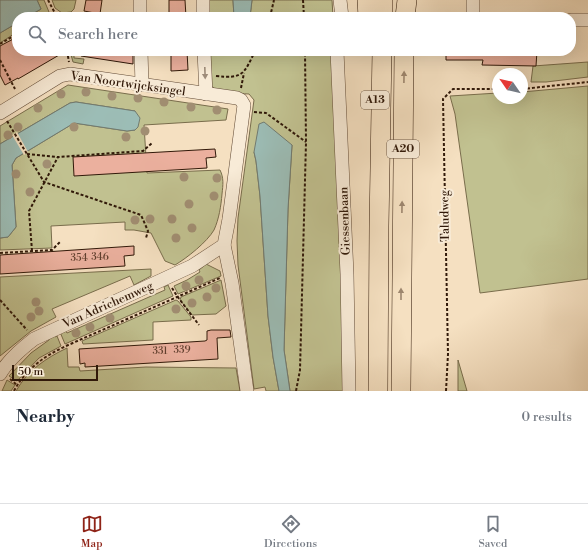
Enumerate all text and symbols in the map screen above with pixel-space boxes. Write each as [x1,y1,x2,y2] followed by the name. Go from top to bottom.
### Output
[12,12,576,56] search box
[26,23,48,45] icon: search
[58,25,138,44] text: Search here
[202,67,208,80] one-way arrow
[68,68,187,100] street label: Van Noortwijcksingel
[492,68,528,104] north arrow
[401,70,407,83] one-way arrow
[361,91,389,109] road number: A13
[387,140,419,158] road number: A20
[336,186,354,256] street label: Giessenbaan
[437,189,453,242] street label: Taludweg
[399,200,405,213] one-way arrow
[91,251,109,263] house number: 346
[70,252,88,264] house number: 354
[59,278,156,332] street label: Van Adrichemweg
[398,287,404,300] one-way arrow
[173,344,191,356] house number: 339
[152,345,168,357] house number: 331
[12,363,98,382] scale bar
[18,365,43,379] text: 50 m
[16,406,75,428] text: Nearby
[521,409,572,425] text: 0 results
[81,513,103,551] tab: Map
[264,513,317,551] tab: Directions
[478,513,507,551] tab: Saved

